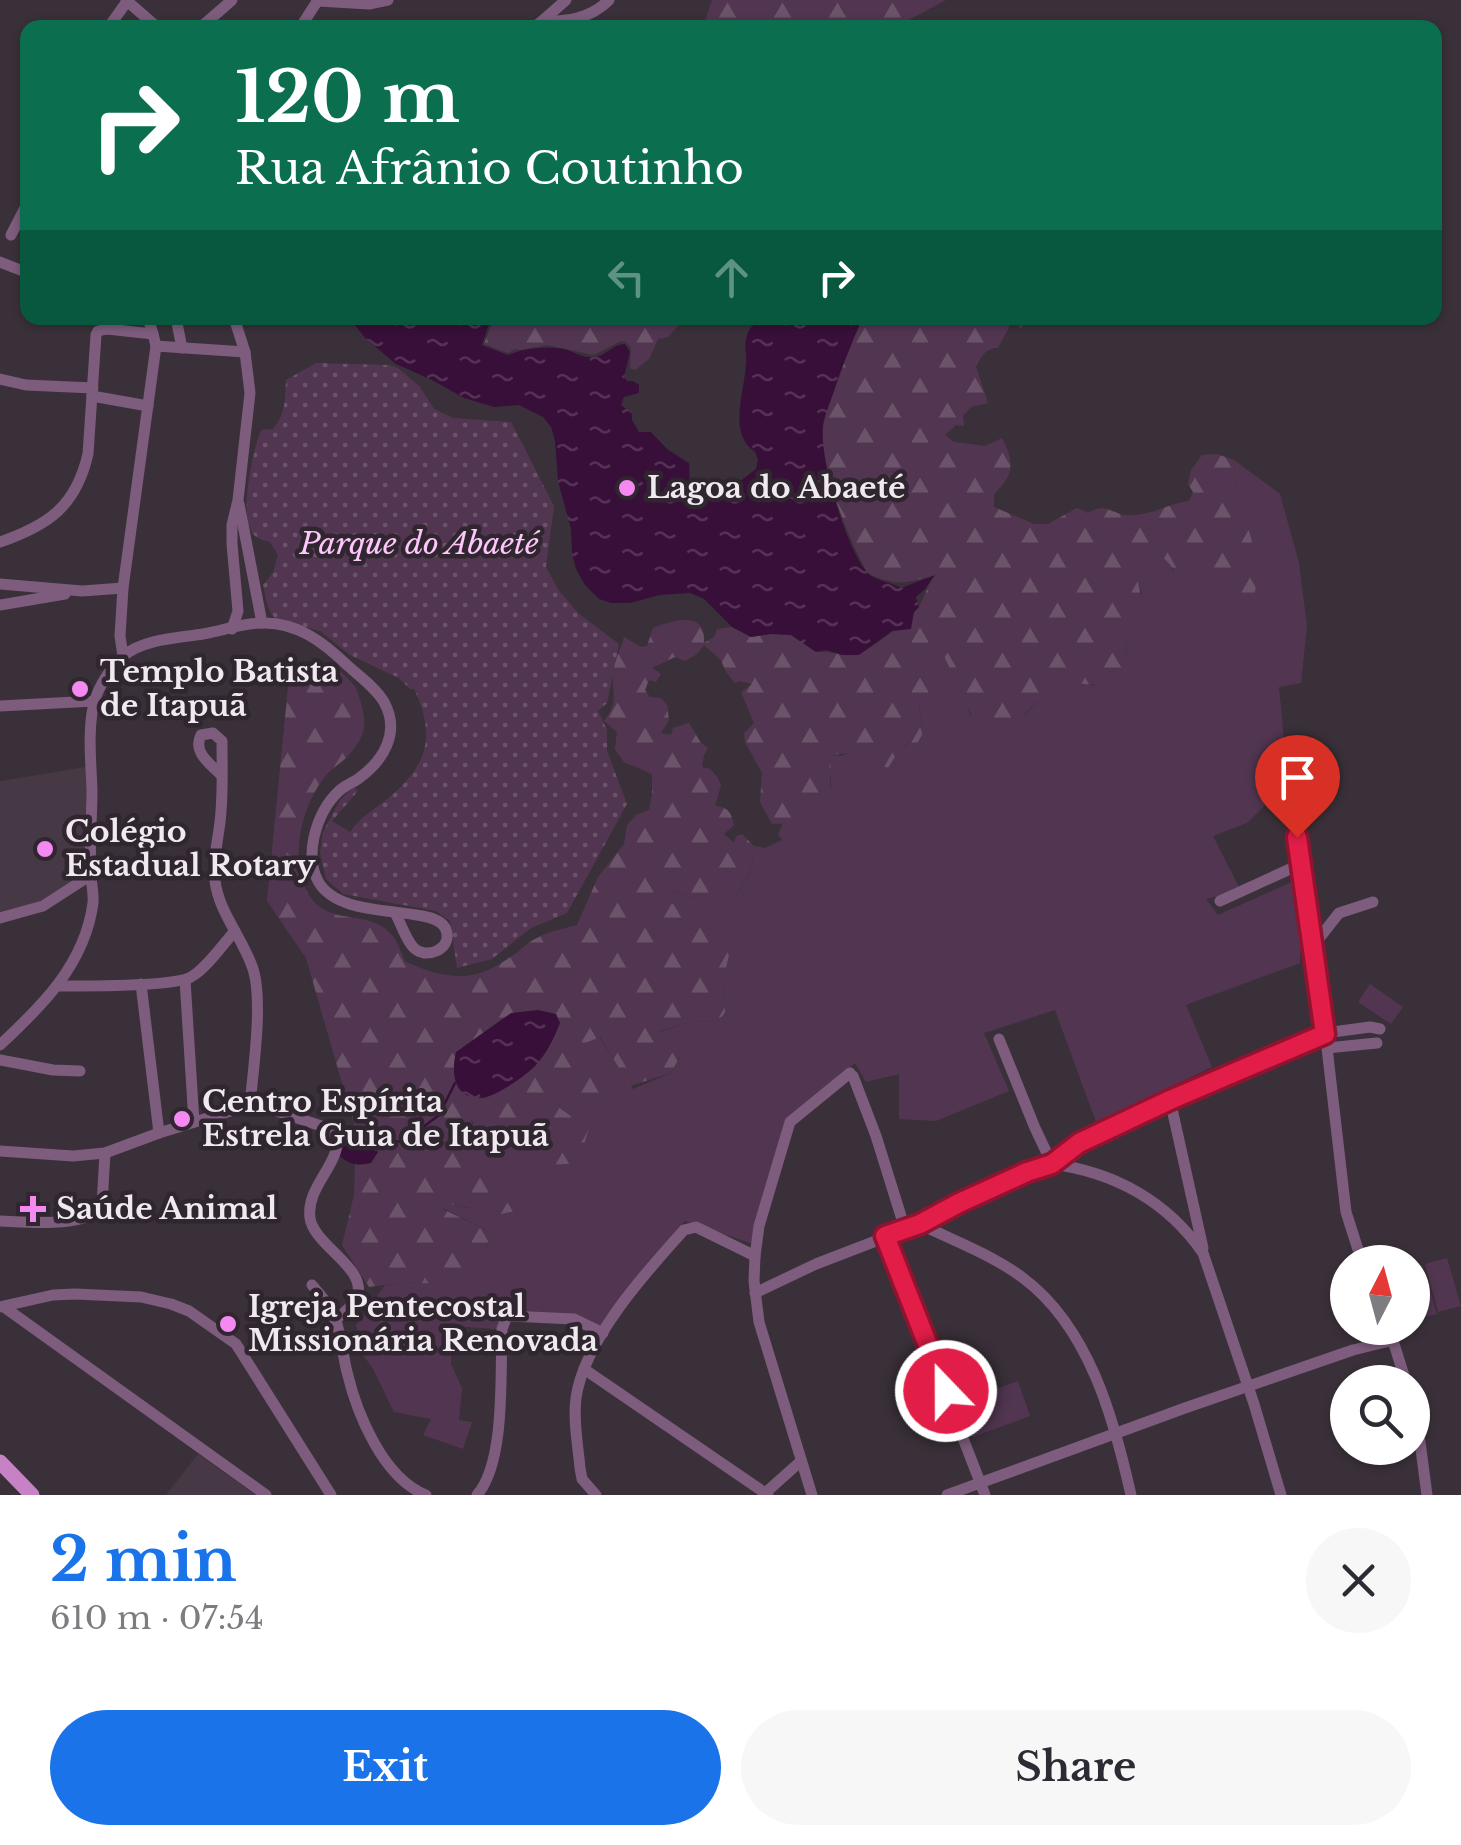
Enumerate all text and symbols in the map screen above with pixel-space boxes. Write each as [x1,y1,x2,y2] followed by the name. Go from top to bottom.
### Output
[235,54,460,141] text: 120 m
[70,60,200,190] icon: right
[235,140,744,196] text: Rua Afrânio Coutinho
[599,250,654,305] icon: left
[704,250,759,305] icon: ahead
[809,250,864,305] icon: right
[647,469,906,506] place label: Lagoa do Abaeté
[616,477,638,499] marker: Lagoa do Abaeté
[298,525,541,562] park label: Parque do Abaeté
[100,653,339,724] place label: Templo Batista de Itapuã
[69,678,91,700] marker: Templo Batista de Itapuã
[1255,735,1340,838] pin
[1270,750,1325,805] icon: arrive
[65,813,316,884] place label: Colégio Estadual Rotary
[34,838,56,860] marker: Colégio Estadual Rotary
[202,1083,549,1154] place label: Centro Espírita Estrela Guia de Itapuã
[171,1108,193,1130] marker: Centro Espírita Estrela Guia de Itapuã
[56,1190,278,1227] place label: Saúde Animal
[20,1196,46,1222] marker: Saúde Animal
[1330,1245,1430,1345] north arrow
[1330,1245,1430,1465] map controls
[248,1288,598,1359] place label: Igreja Pentecostal Missionária Renovada
[217,1313,239,1335] marker: Igreja Pentecostal Missionária Renovada
[894,1339,998,1443] position arrow
[1330,1365,1430,1465] button: search
[50,1523,237,1597] text: 2 min
[1306,1528,1411,1633] button: close
[50,1598,264,1638] text: 610 m · 07:54
[50,1710,721,1825] button: Exit
[741,1710,1411,1825] button: Share

